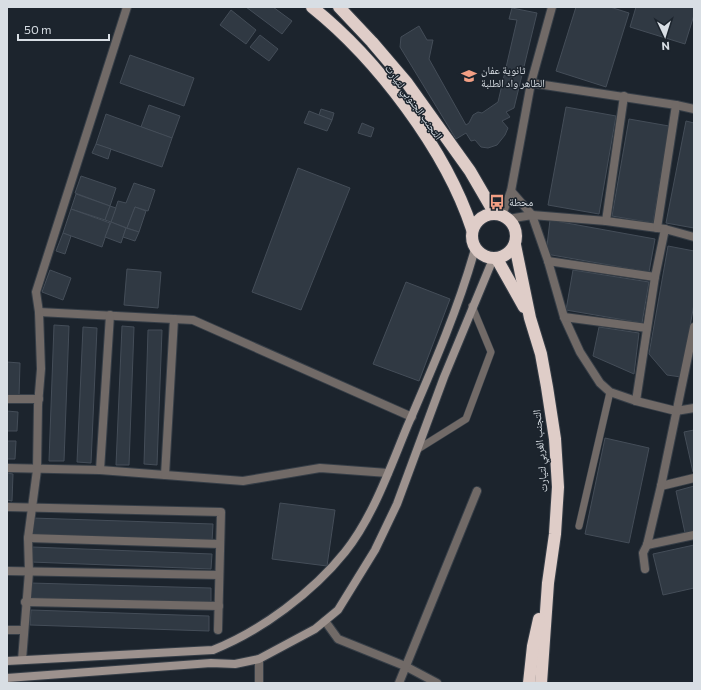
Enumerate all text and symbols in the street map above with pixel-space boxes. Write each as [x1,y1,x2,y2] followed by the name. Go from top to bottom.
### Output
[18,16,109,42] scale bar
[645,16,685,56] north arrow
[24,22,52,36] text: 50 m
[661,40,670,53] text: N
[381,62,446,143] street label: التجنب الجنوبي لتيارت
[481,63,545,89] place label: ثانوية عفان الطاهر واد الطلبة
[460,67,478,85] school or university icon: ثانوية عفان الطاهر واد الطلبة
[488,193,506,211] bus stop icon: محطة
[509,195,533,208] place label: محطة
[529,409,552,493] street label: التجنب الغربي لتيارت

